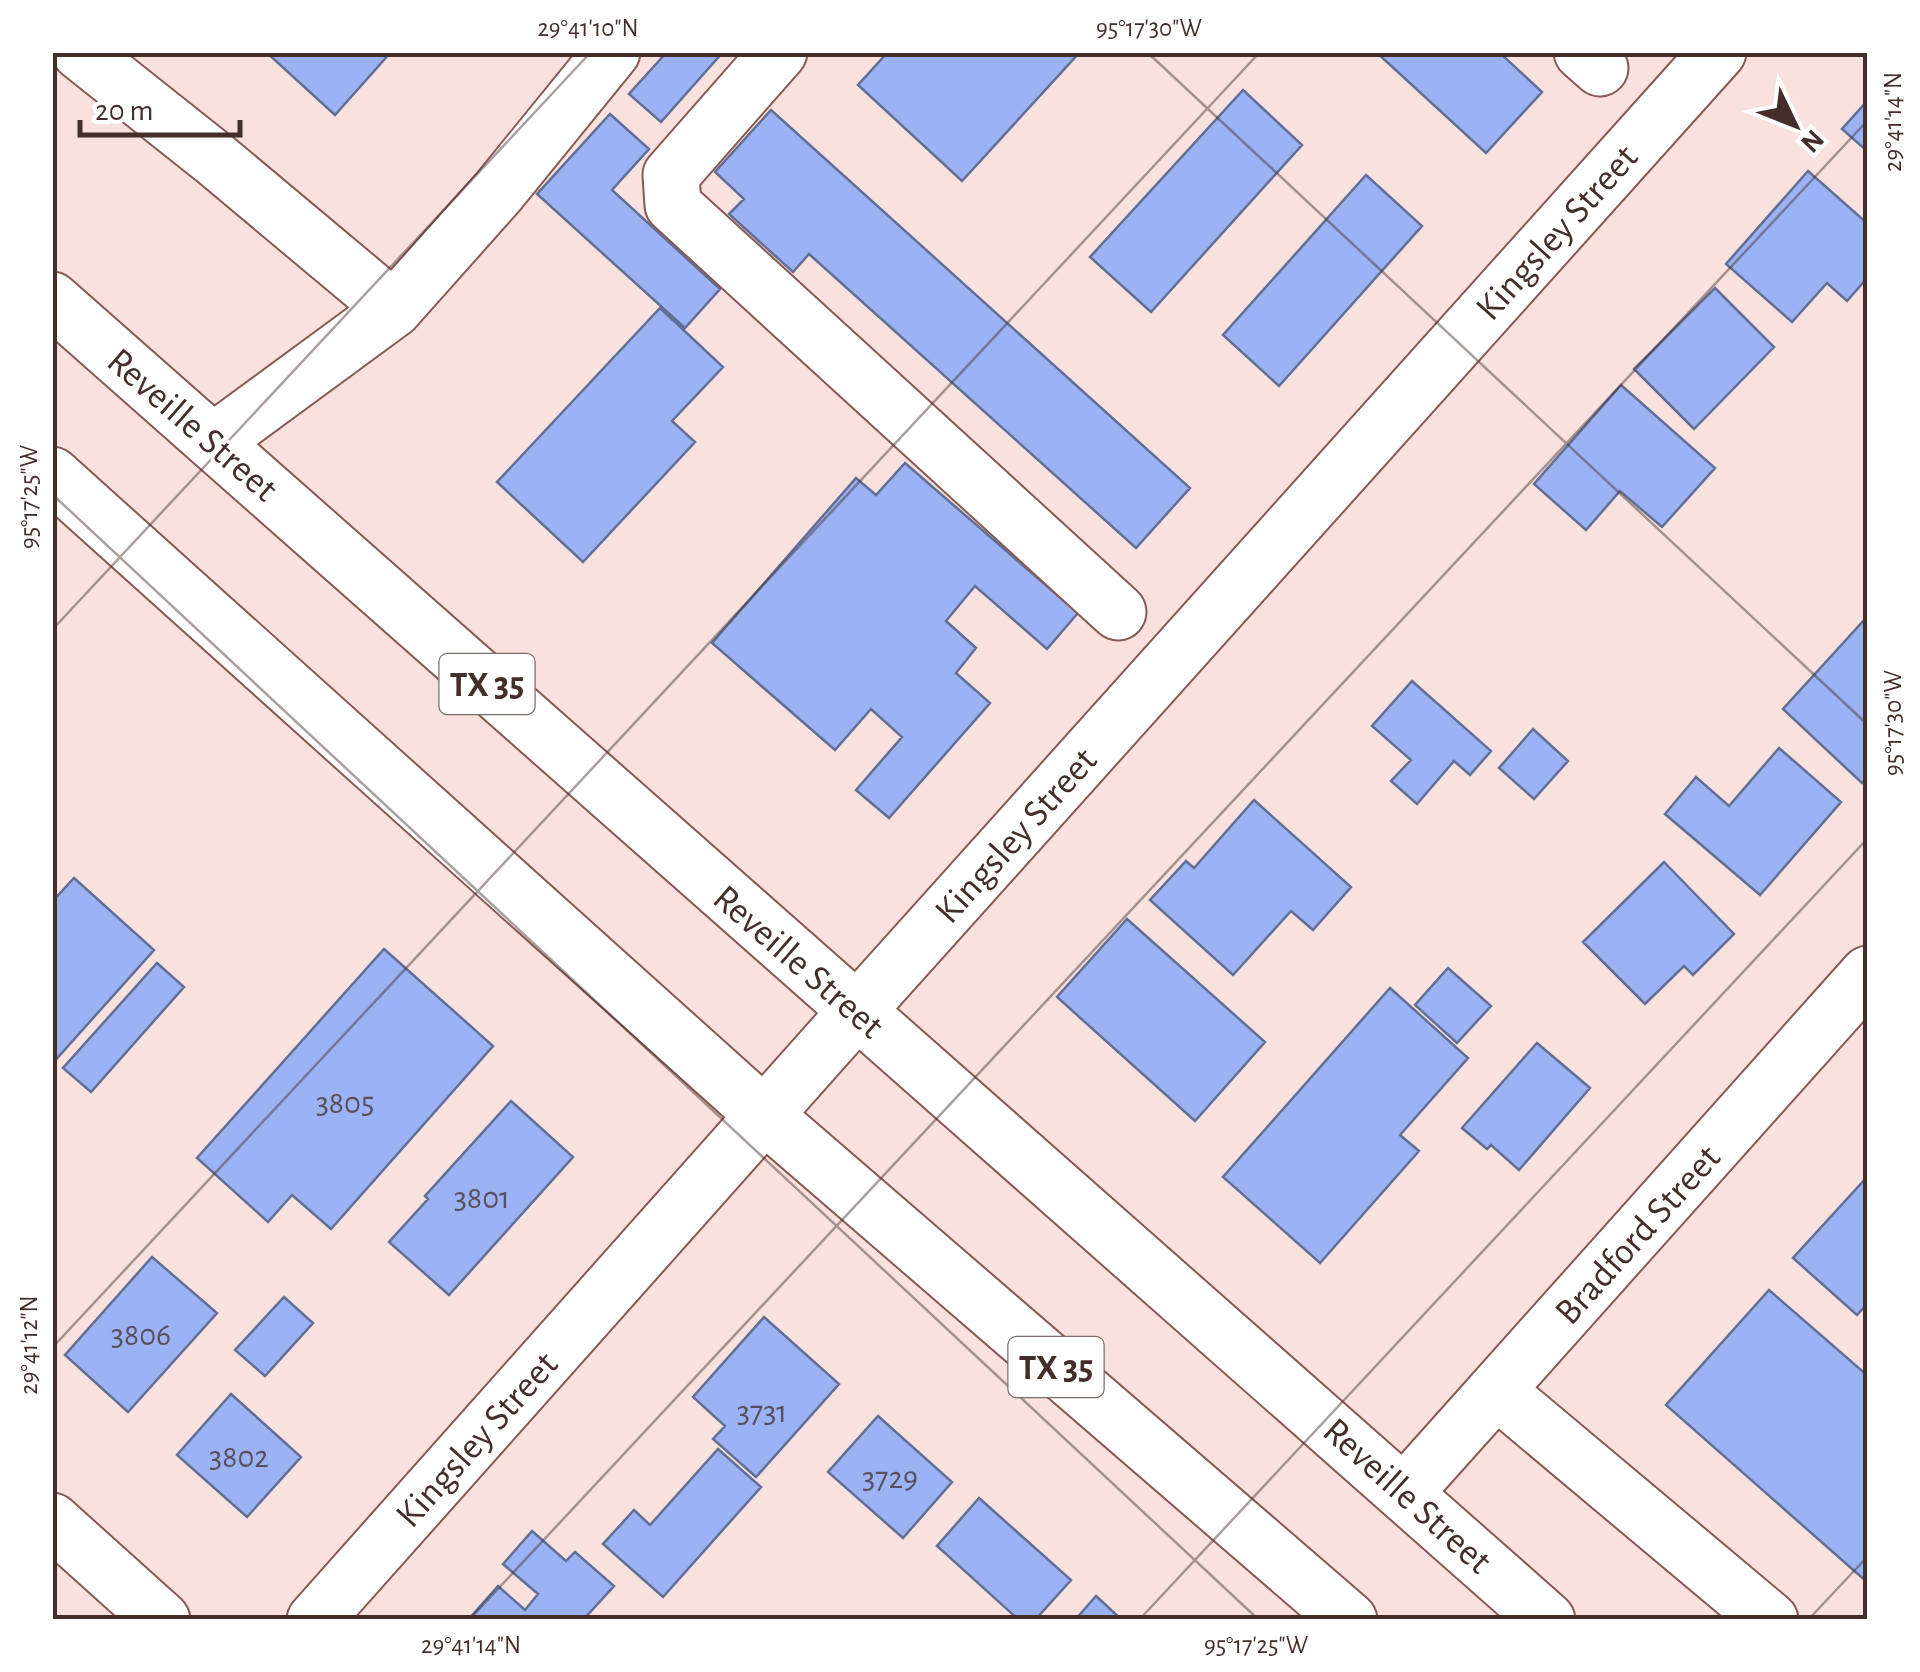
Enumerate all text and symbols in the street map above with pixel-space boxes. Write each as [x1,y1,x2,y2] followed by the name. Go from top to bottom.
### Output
[537,16,639,41] text: 29°41'10"N
[1096,16,1203,41] text: 95°17'30"W
[1881,72,1906,172] text: 29°41'14"N
[80,75,240,137] scale bar
[1745,75,1845,175] north arrow
[95,96,153,126] text: 20 m
[1795,124,1829,157] text: N
[1469,139,1646,328] street label: Kingsley Street
[99,342,284,509] street label: Reveille Street
[17,444,42,549] text: 95°17'25"W
[440,654,534,714] road number: TX 35
[1881,669,1906,776] text: 95°17'30"W
[928,742,1105,931] street label: Kingsley Street
[705,879,890,1046] street label: Reveille Street
[316,1087,374,1119] house number: 3805
[1549,1139,1728,1332] street label: Bradford Street
[454,1182,510,1214] house number: 3801
[17,1295,42,1395] text: 29°41'12"N
[111,1319,171,1351] house number: 3806
[1008,1337,1104,1397] road number: TX 35
[389,1346,566,1535] street label: Kingsley Street
[737,1396,787,1428] house number: 3731
[1315,1412,1498,1581] street label: Reveille Street
[209,1441,269,1473] house number: 3802
[862,1462,918,1494] house number: 3729
[421,1633,521,1658] text: 29°41'14"N
[1204,1633,1309,1658] text: 95°17'25"W

